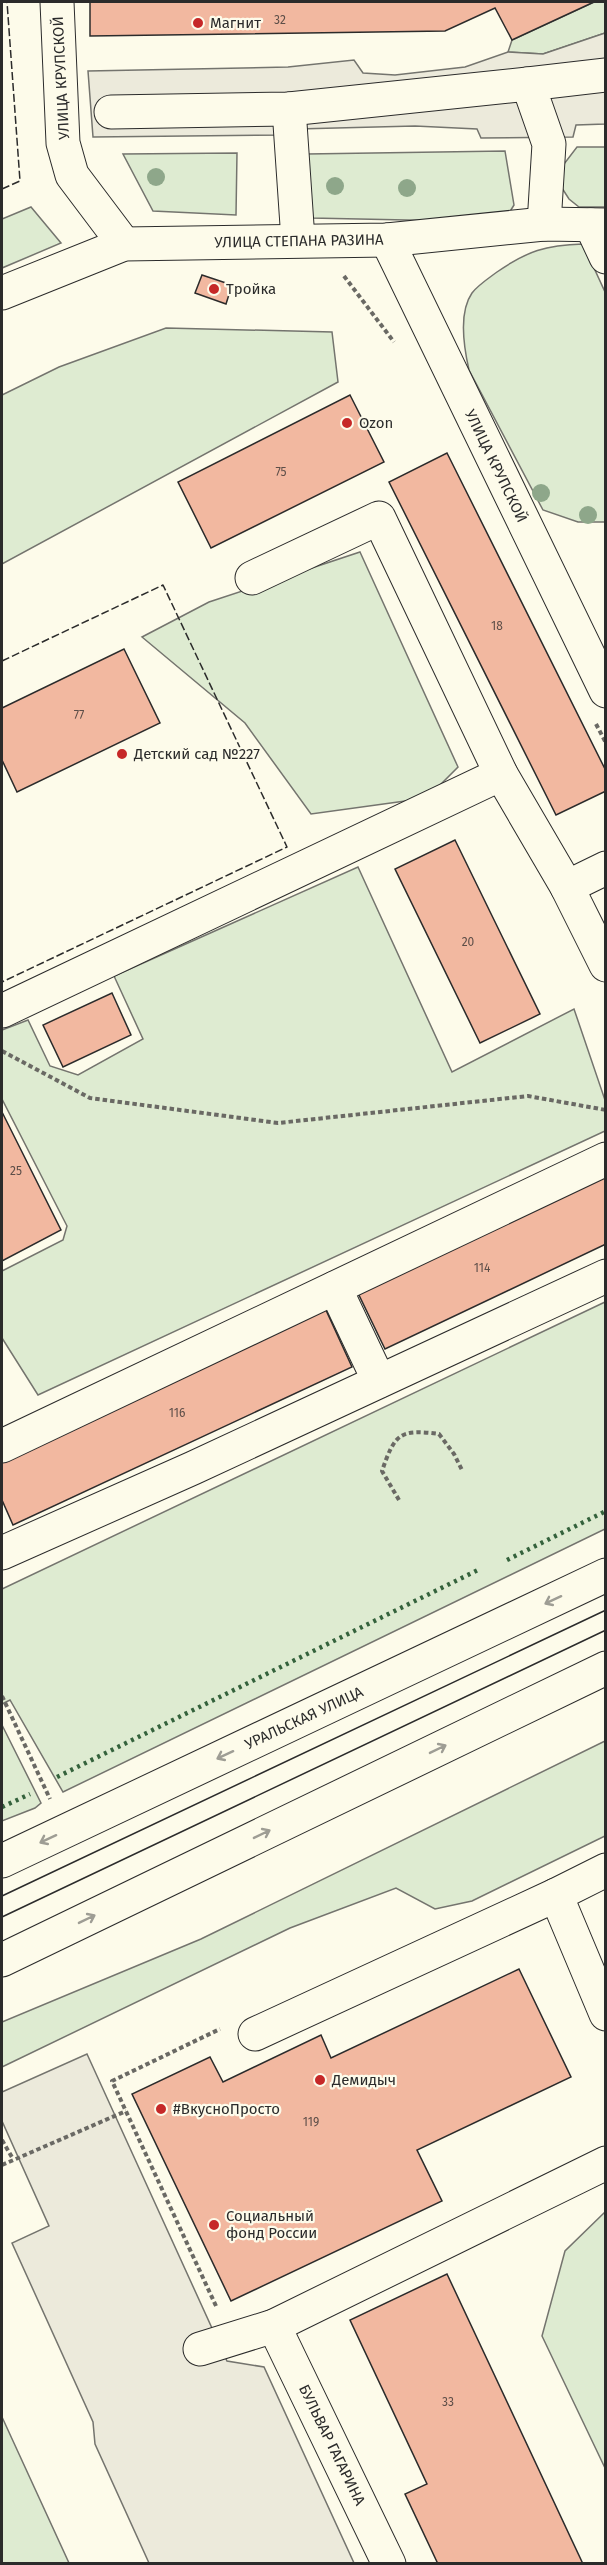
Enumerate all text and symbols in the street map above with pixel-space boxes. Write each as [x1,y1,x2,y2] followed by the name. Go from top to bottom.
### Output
[274,13,286,27] house number: 32
[210,14,261,32] place label: Магнит
[49,16,73,140] street label: УЛИЦА КРУПСКОЙ
[191,16,205,30] marker: Магнит
[214,231,384,251] street label: УЛИЦА СТЕПАНА РАЗИНА
[226,280,276,298] place label: Тройка
[207,282,221,296] marker: Тройка
[461,407,531,525] street label: УЛИЦА КРУПСКОЙ
[359,414,393,432] place label: Ozon
[340,416,354,430] marker: Ozon
[275,465,287,479] house number: 75
[491,619,503,633] house number: 18
[74,708,84,722] house number: 77
[133,745,260,763] place label: Детский сад №227
[115,747,129,761] marker: Детский сад №227
[462,935,475,949] house number: 20
[10,1164,22,1178] house number: 25
[474,1261,491,1275] house number: 114
[169,1406,185,1420] house number: 116
[544,1594,562,1606] one-way arrow
[242,1683,366,1753] street label: УРАЛЬСКАЯ УЛИЦА
[428,1743,446,1754] one-way arrow
[216,1750,234,1762] one-way arrow
[253,1828,271,1839] one-way arrow
[40,1833,58,1845] one-way arrow
[77,1912,95,1924] one-way arrow
[331,2071,396,2089] place label: Демидыч
[313,2073,327,2087] marker: Демидыч
[173,2100,280,2118] place label: #ВкусноПросто
[154,2102,168,2116] marker: #ВкусноПросто
[303,2115,319,2129] house number: 119
[226,2207,317,2242] place label: Социальный фонд России
[207,2218,221,2232] marker: Социальный фонд России
[295,2382,369,2509] street label: БУЛЬВАР ГАГАРИНА
[442,2395,454,2409] house number: 33

